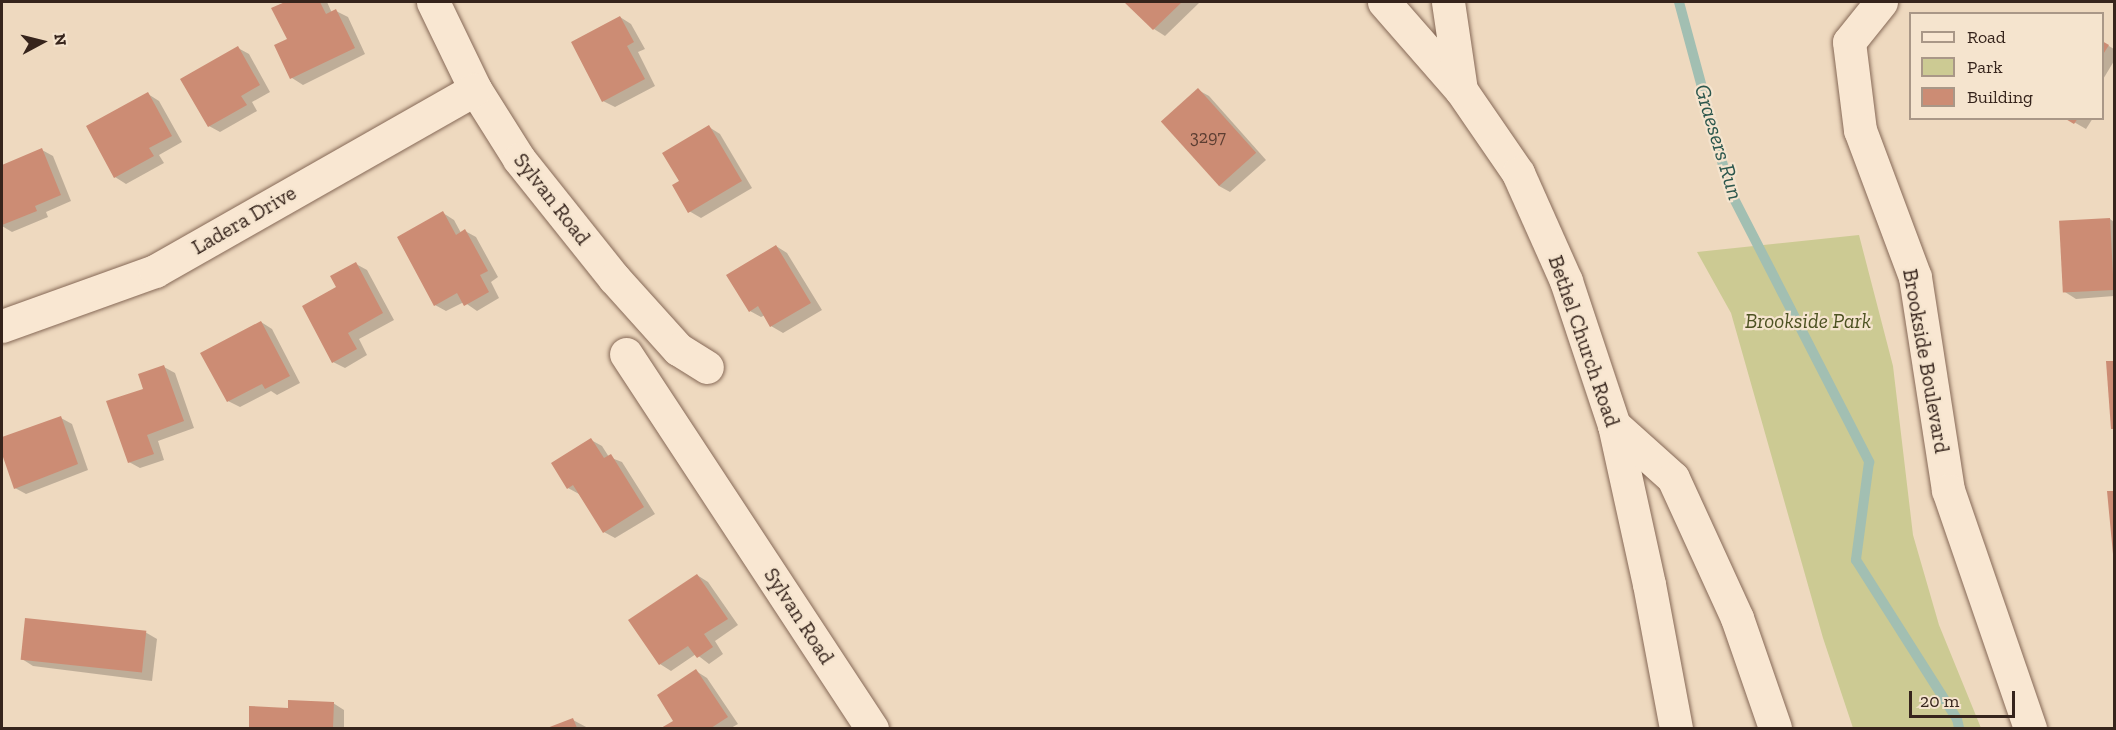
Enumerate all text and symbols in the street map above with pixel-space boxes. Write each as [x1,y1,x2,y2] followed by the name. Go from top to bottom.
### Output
[12,12,72,72] north arrow
[1909,12,2104,120] legend
[1967,26,2006,48] text: Road
[50,33,71,47] text: N
[1967,56,2003,78] text: Park
[1689,81,1749,203] water label: Graesers Run
[1967,86,2033,108] text: Building
[1190,126,1226,148] house number: 3297
[508,148,596,250] street label: Sylvan Road
[187,180,301,260] street label: Ladera Drive
[1543,252,1625,430] street label: Bethel Church Road
[1897,267,1955,455] street label: Brookside Boulevard
[1745,308,1871,334] park label: Brookside Park
[759,563,839,669] street label: Sylvan Road
[1912,679,2018,717] scale bar
[1920,690,1959,712] text: 20 m

